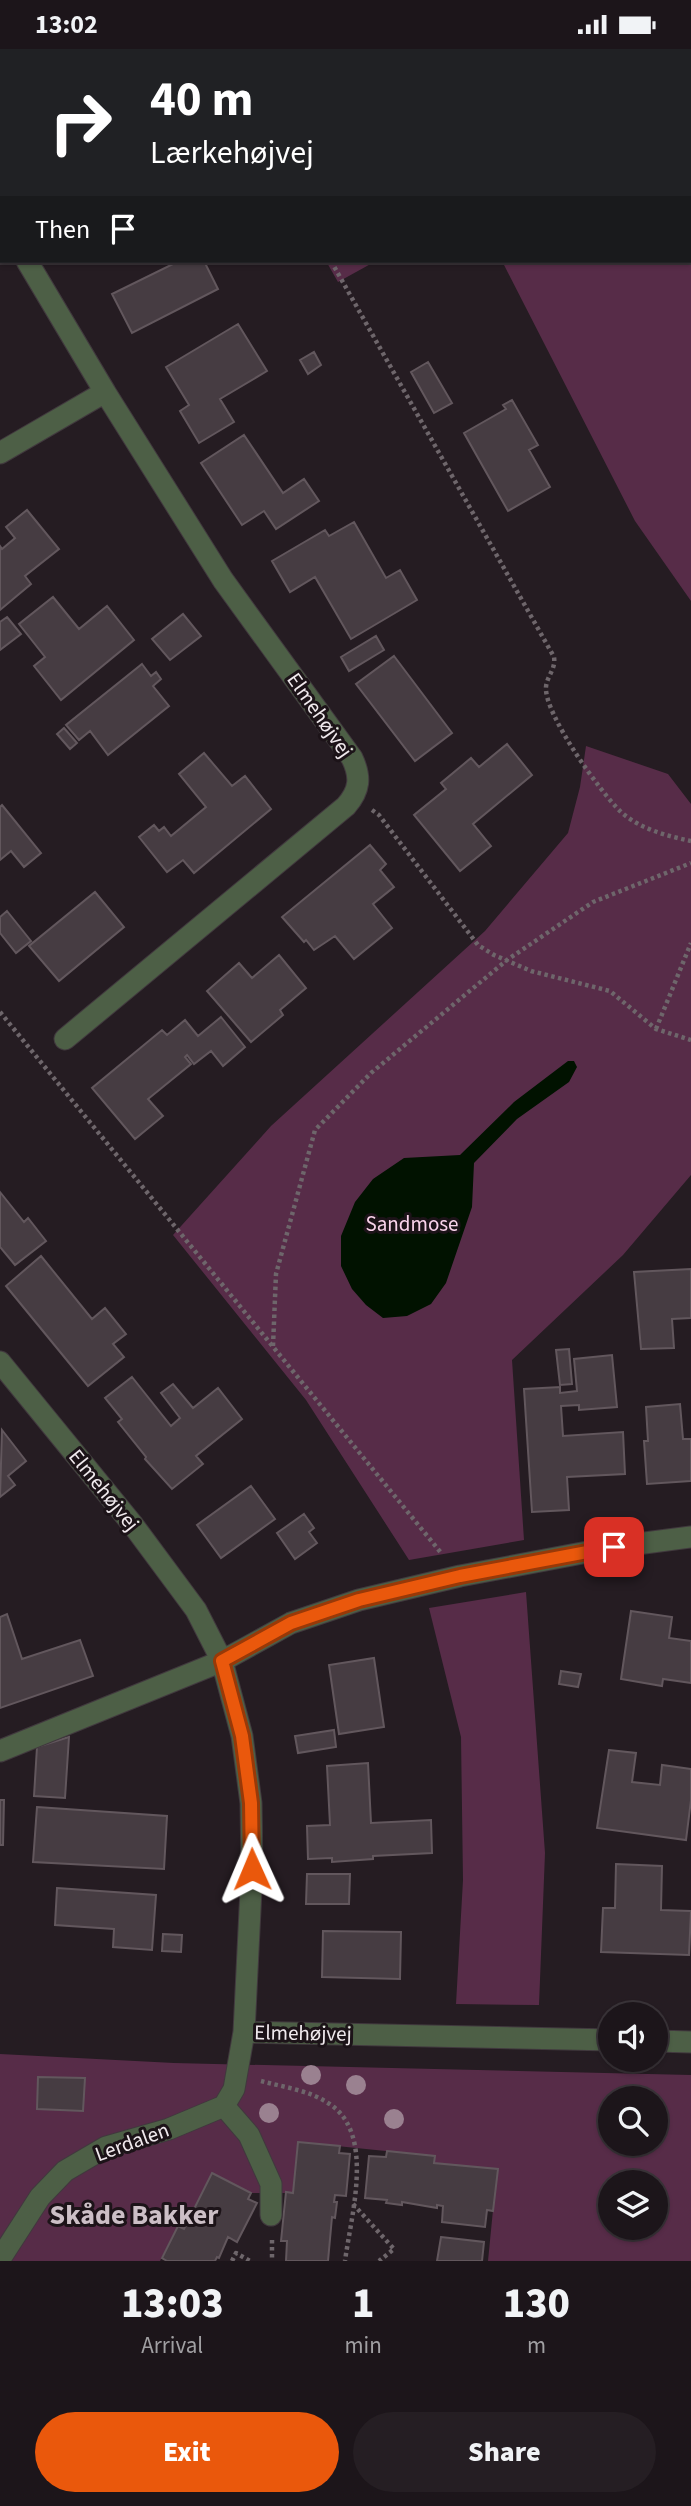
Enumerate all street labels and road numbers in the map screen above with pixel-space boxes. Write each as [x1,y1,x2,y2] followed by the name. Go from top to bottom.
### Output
[280,666,360,764] street label: Elmehøjvej
[62,1443,146,1537] street label: Elmehøjvej
[254,2017,352,2049] street label: Elmehøjvej
[91,2115,173,2169] street label: Lerdalen

